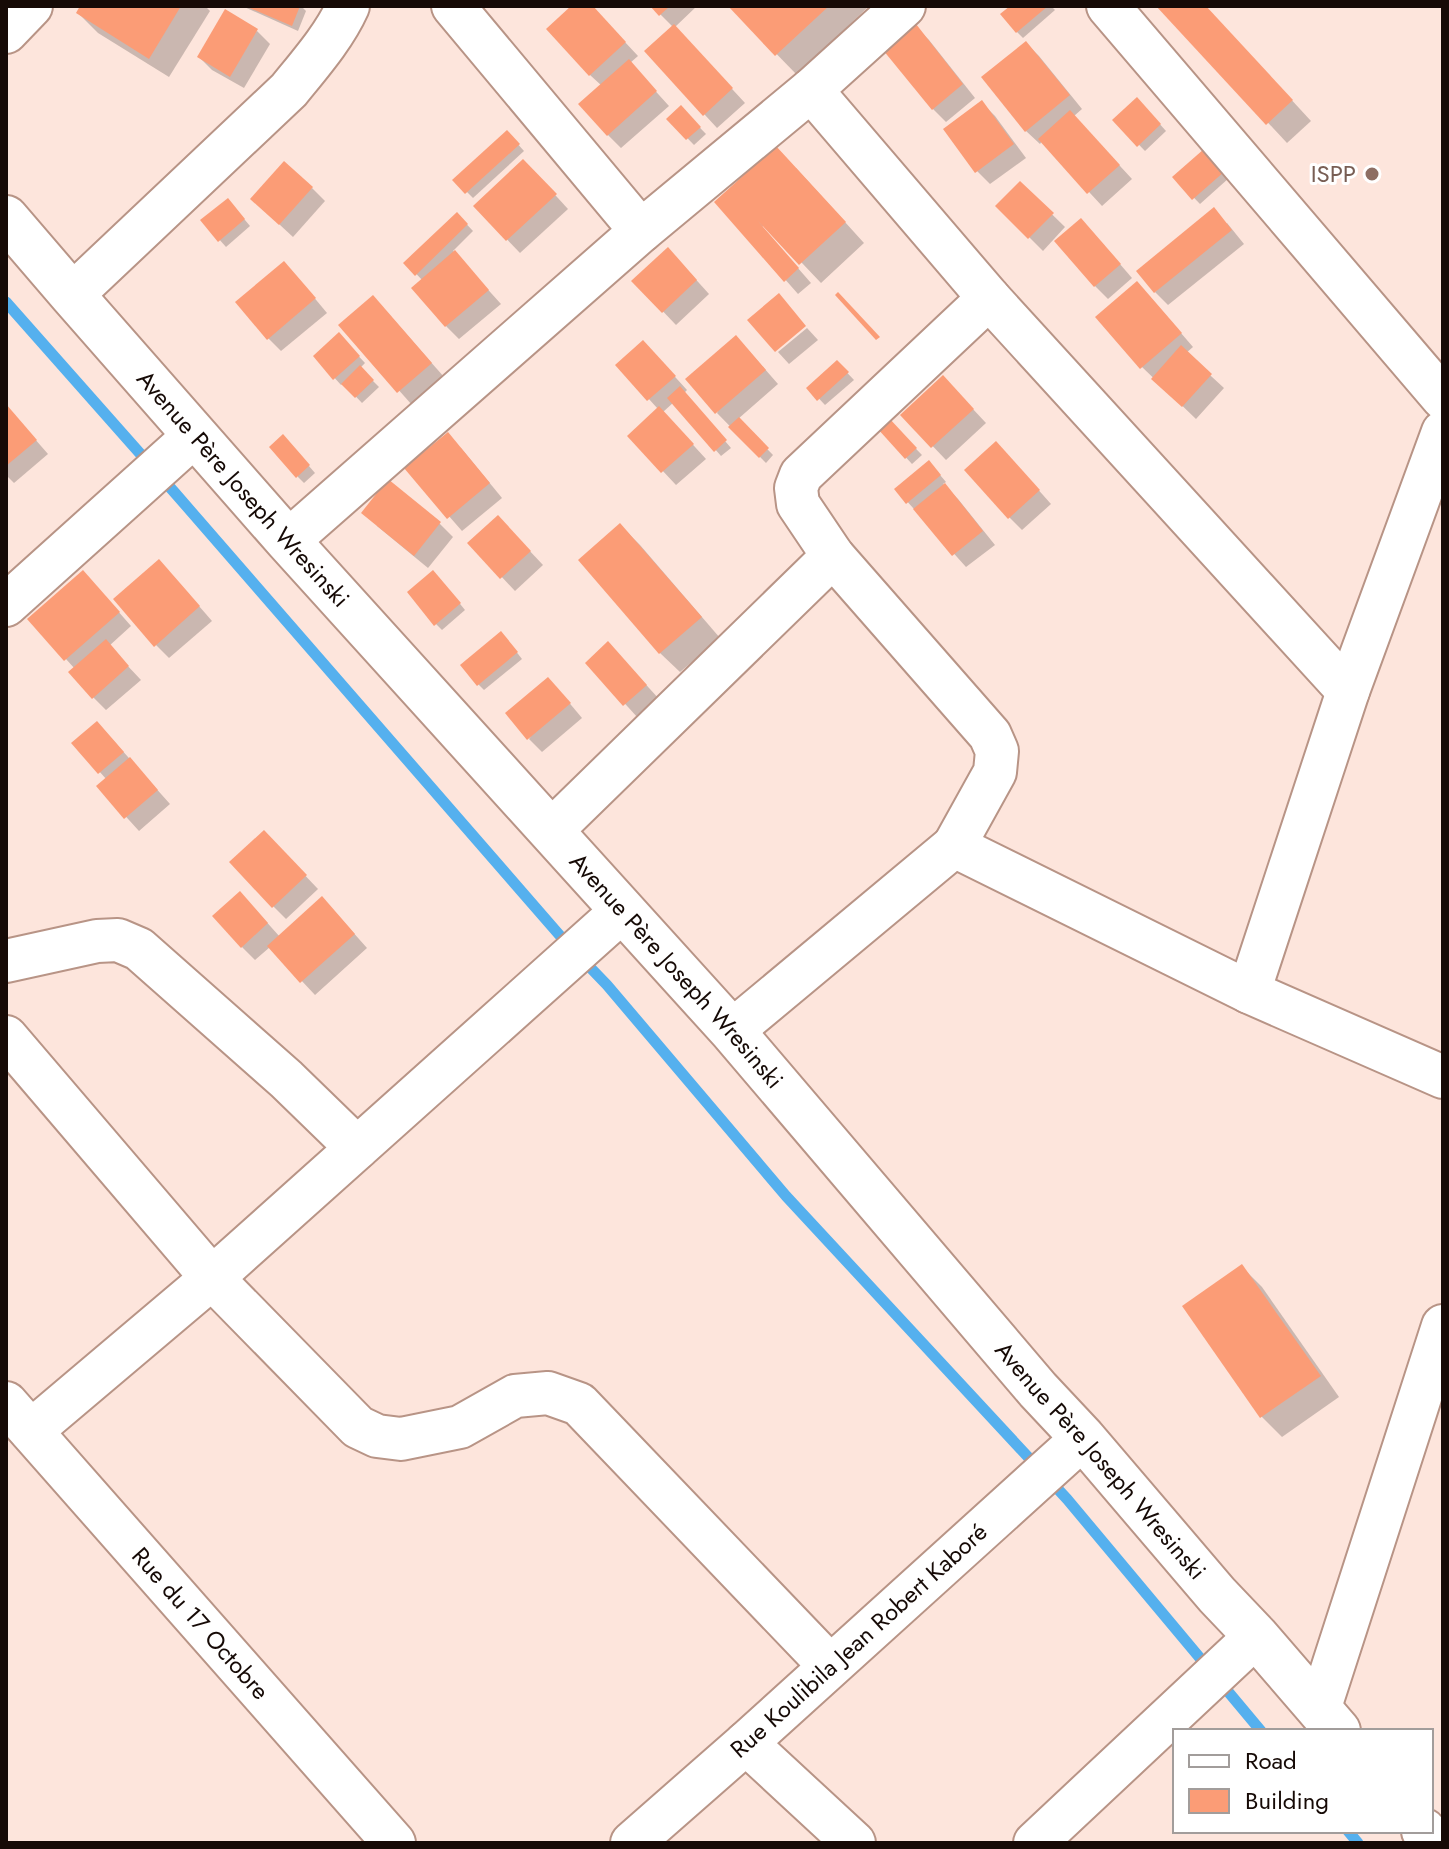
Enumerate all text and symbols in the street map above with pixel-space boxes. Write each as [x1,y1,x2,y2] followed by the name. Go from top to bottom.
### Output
[1311,156,1356,191] place label: ISPP
[1363,165,1381,183] marker: ISPP
[129,362,358,615] street label: Avenue Père Joseph Wresinski
[562,845,792,1096] street label: Avenue Père Joseph Wresinski
[987,1334,1215,1587] street label: Avenue Père Joseph Wresinski
[722,1515,995,1766] street label: Rue Koulibila Jean Robert Kaboré
[124,1539,278,1707] street label: Rue du 17 Octobre
[1173,1729,1433,1833] legend
[1245,1743,1297,1778] text: Road
[1245,1783,1329,1818] text: Building

